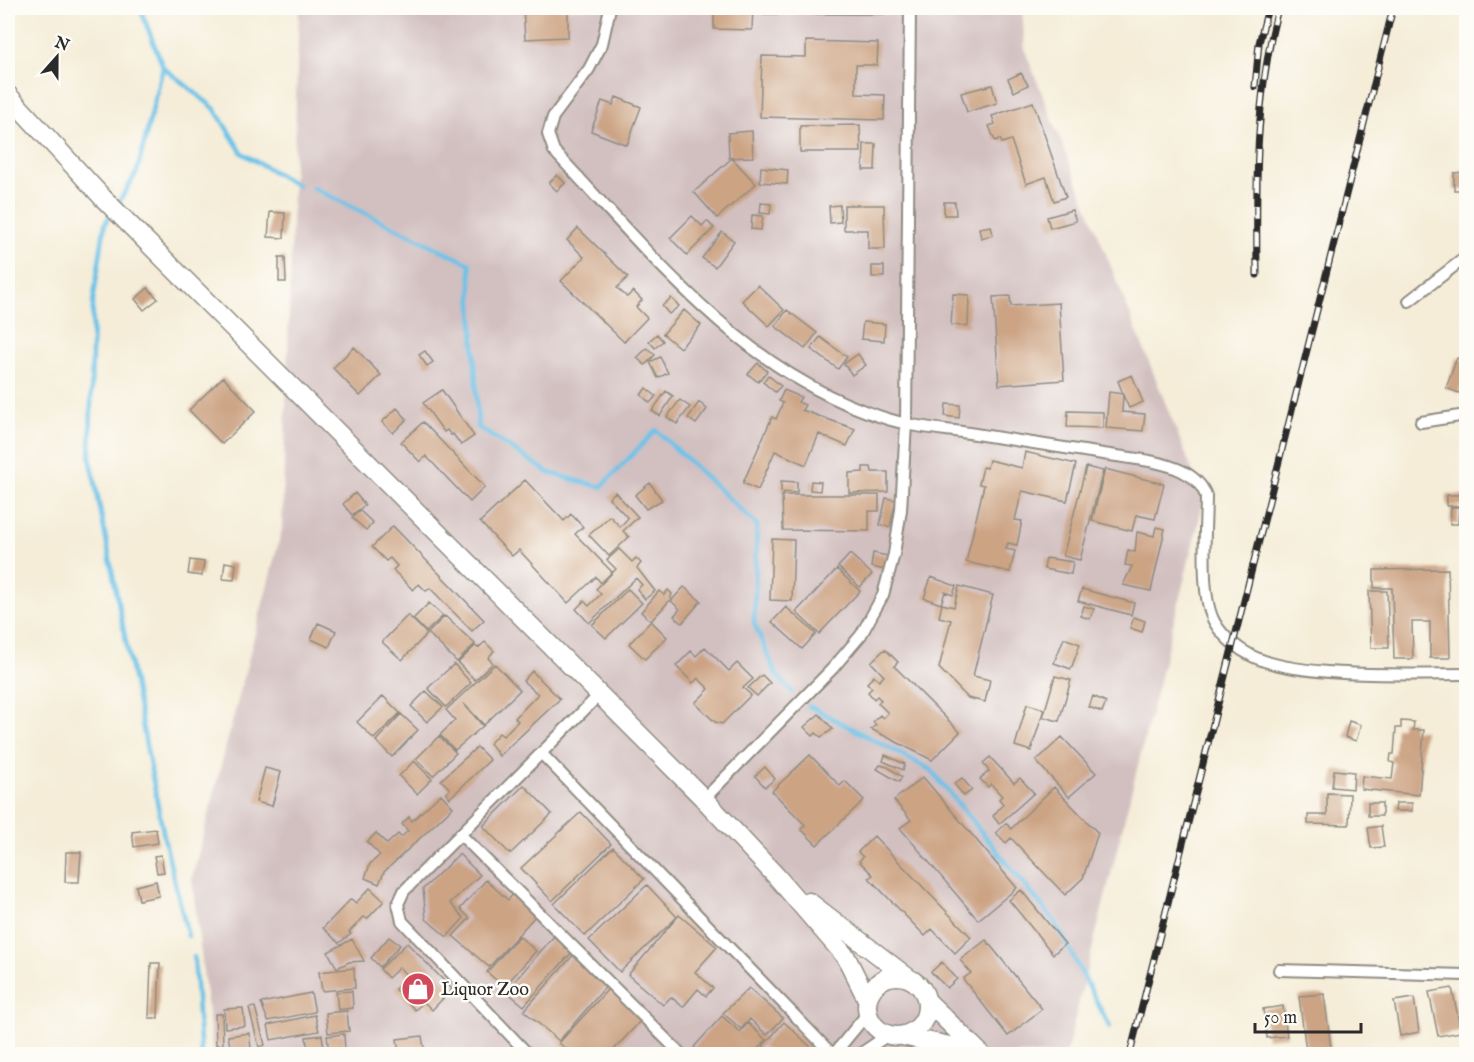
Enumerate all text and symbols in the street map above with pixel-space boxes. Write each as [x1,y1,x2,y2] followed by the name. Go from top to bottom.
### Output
[27,27,87,87] north arrow
[51,33,72,57] text: N
[400,971,436,1007] shop icon: Liquor Zoo
[441,979,529,1002] place label: Liquor Zoo
[1255,996,1362,1034] scale bar
[1264,1007,1297,1030] text: 50 m

